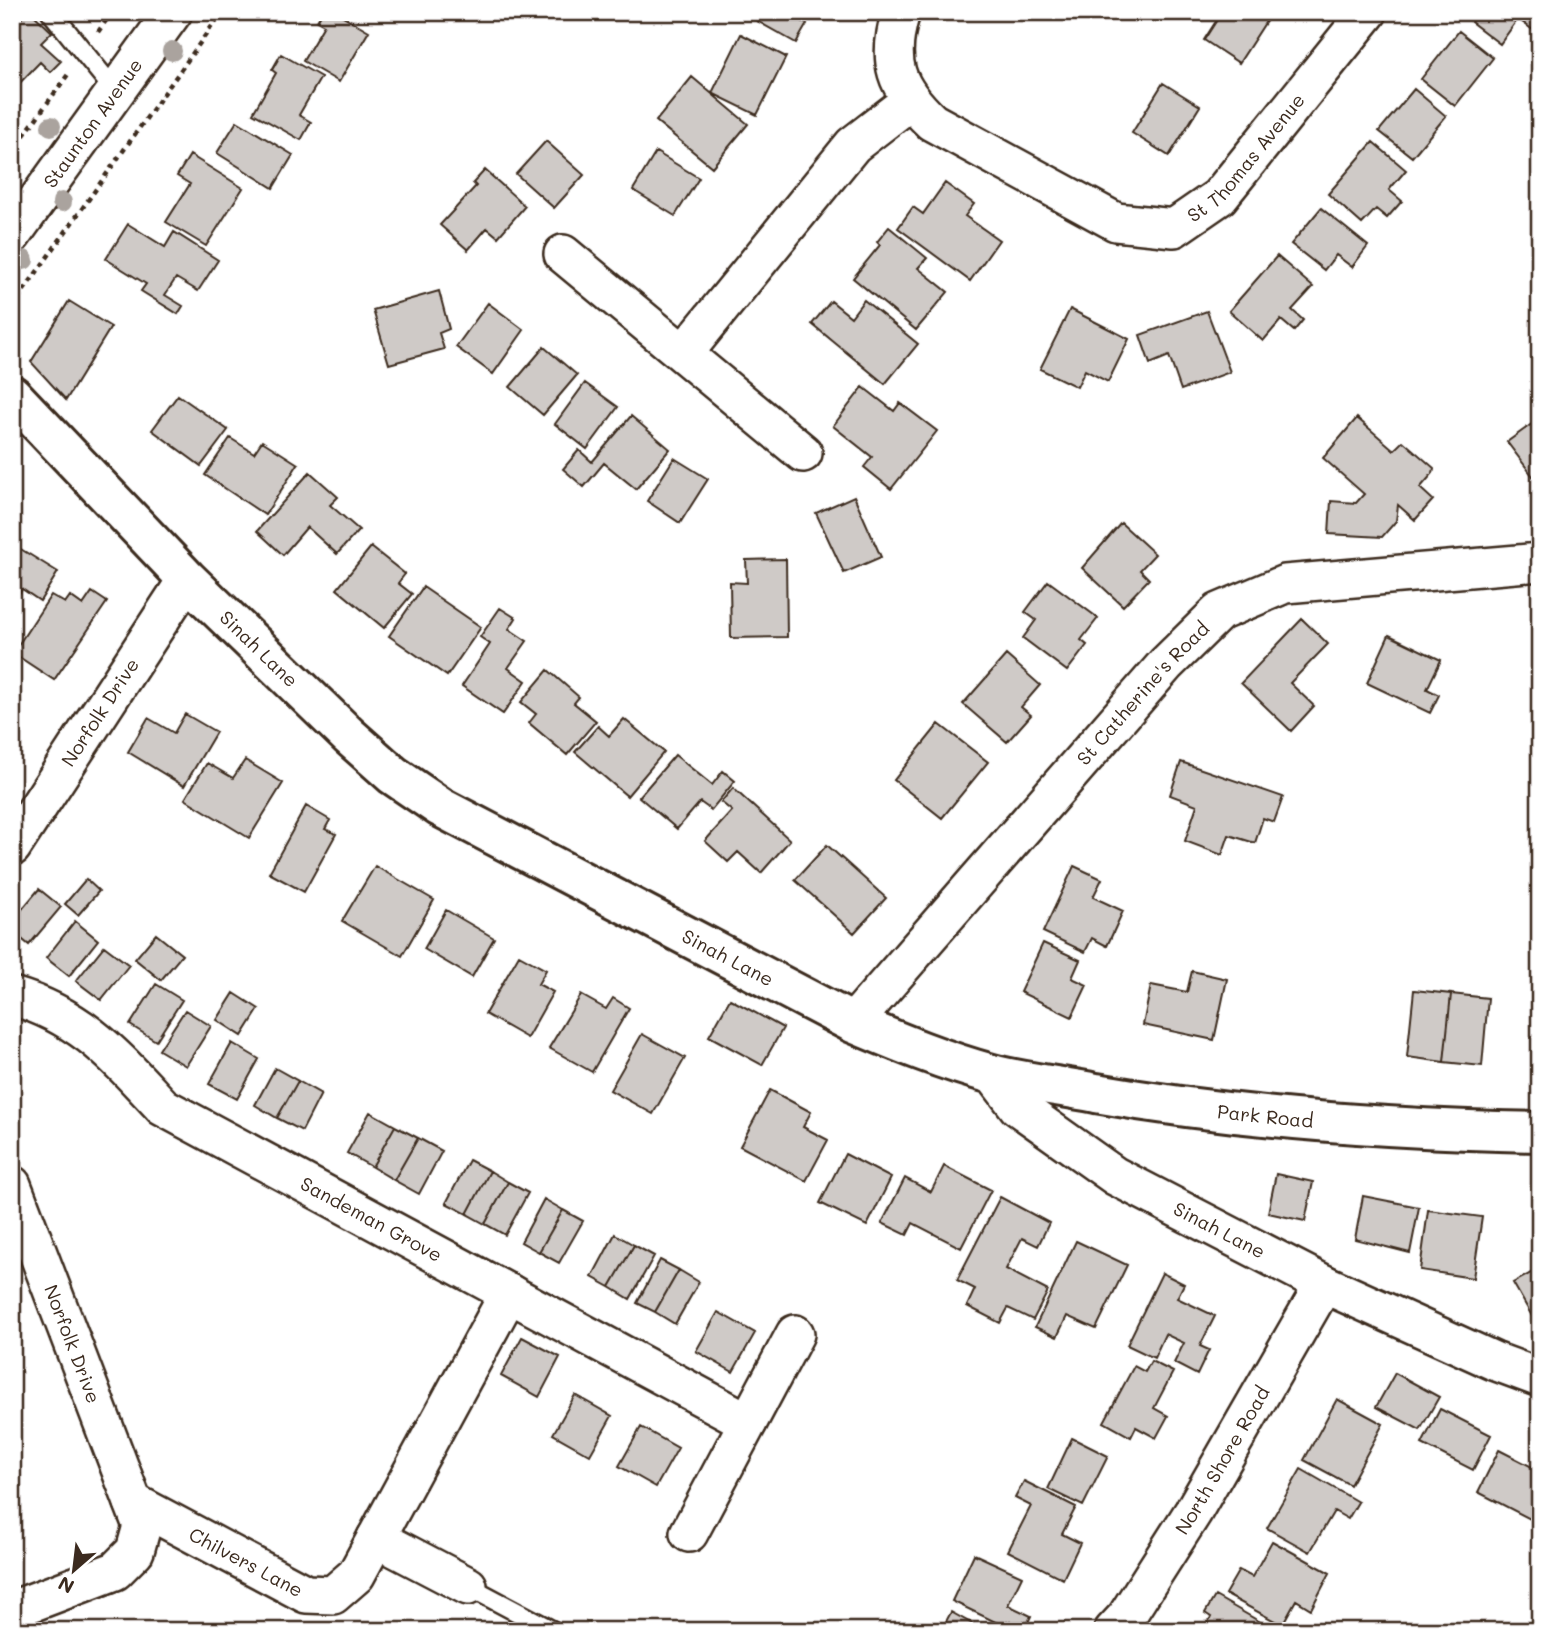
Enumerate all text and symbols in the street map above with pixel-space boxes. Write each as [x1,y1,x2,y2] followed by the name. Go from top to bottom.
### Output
[37,53,148,193] street label: Staunton Avenue
[1182,88,1310,227] street label: St Thomas Avenue
[215,605,304,692] street label: Sinah Lane
[1071,616,1214,770] street label: St Catherine's Road
[55,653,144,771] street label: Norfolk Drive
[678,923,778,991] street label: Sinah Lane
[1216,1098,1314,1133] street label: Park Road
[296,1170,447,1267] street label: Sandeman Grove
[1170,1195,1270,1264] street label: Sinah Lane
[39,1281,107,1406] street label: Norfolk Drive
[1169,1381,1275,1539] street label: North Shore Road
[185,1521,308,1602] street label: Chilvers Lane
[38,1534,108,1604] north arrow
[54,1571,78,1600] text: N

